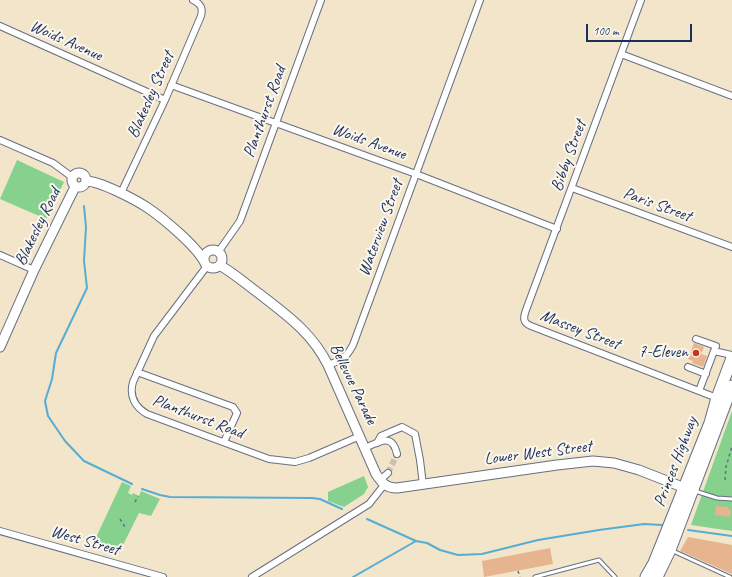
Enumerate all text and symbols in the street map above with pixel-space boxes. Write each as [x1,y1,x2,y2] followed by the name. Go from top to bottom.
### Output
[27,16,105,66] street label: Woids Avenue
[588,16,694,42] scale bar
[593,23,619,39] text: 100 m
[123,49,179,141] street label: Blakesley Street
[239,63,291,161] street label: Planthurst Road
[547,118,591,194] street label: Bibby Street
[329,119,409,165] street label: Woids Avenue
[354,177,408,279] street label: Waterview Street
[620,183,694,227] street label: Paris Street
[11,185,65,269] street label: Blakesley Road
[537,305,623,355] street label: Massey Street
[325,340,381,428] street label: Bellevue Parade
[639,343,688,363] place label: 7-Eleven
[691,348,701,358] marker: 7-Eleven
[150,390,246,444] street label: Planthurst Road
[649,414,703,510] street label: Princes Highway
[483,436,593,470] street label: Lower West Street
[48,521,122,561] street label: West Street

